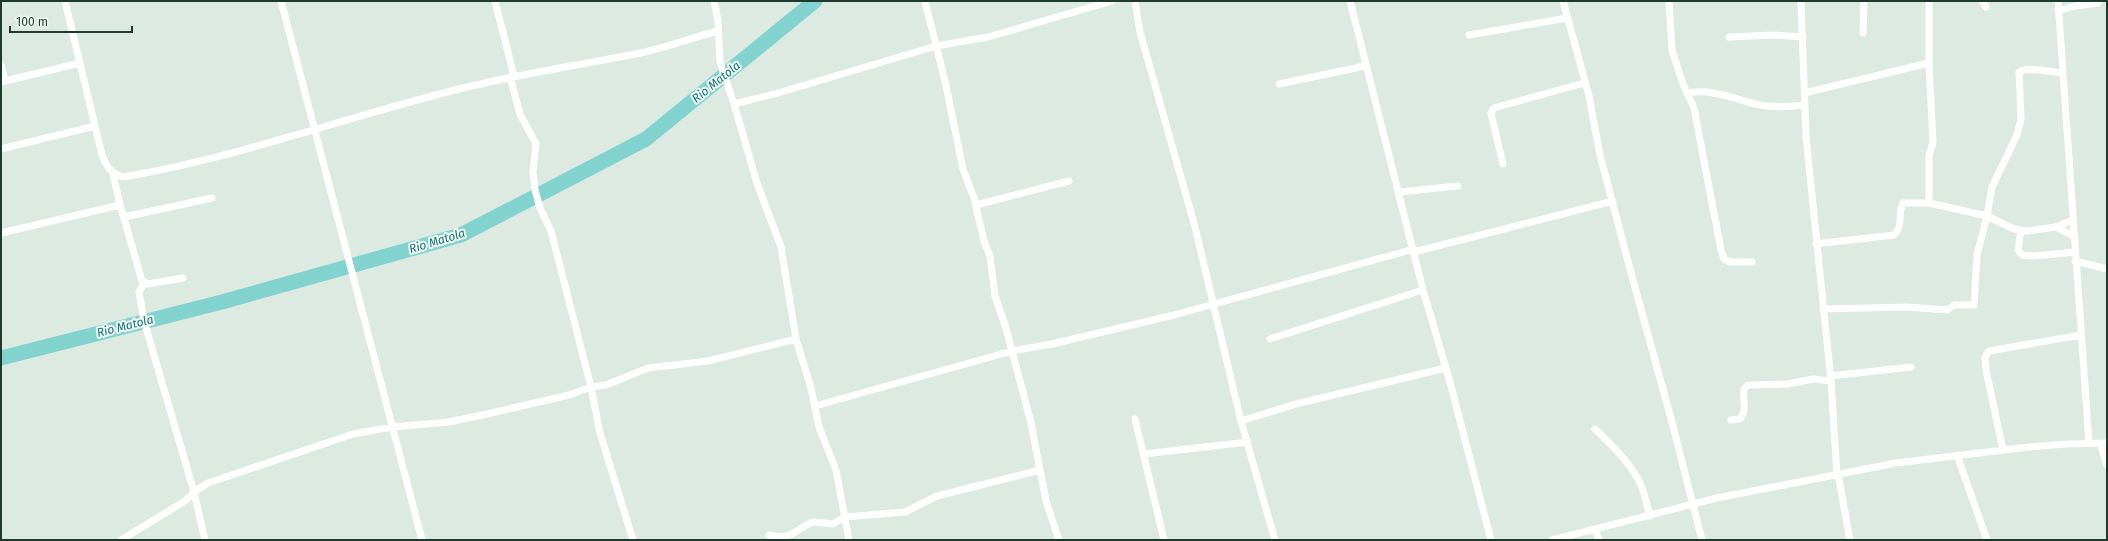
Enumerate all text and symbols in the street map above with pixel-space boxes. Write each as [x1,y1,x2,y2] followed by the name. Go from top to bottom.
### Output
[10,8,132,34] scale bar
[16,15,48,29] text: 100 m
[689,58,743,106] water label: Rio Matola
[407,226,467,256] water label: Rio Matola
[95,312,155,340] water label: Rio Matola

